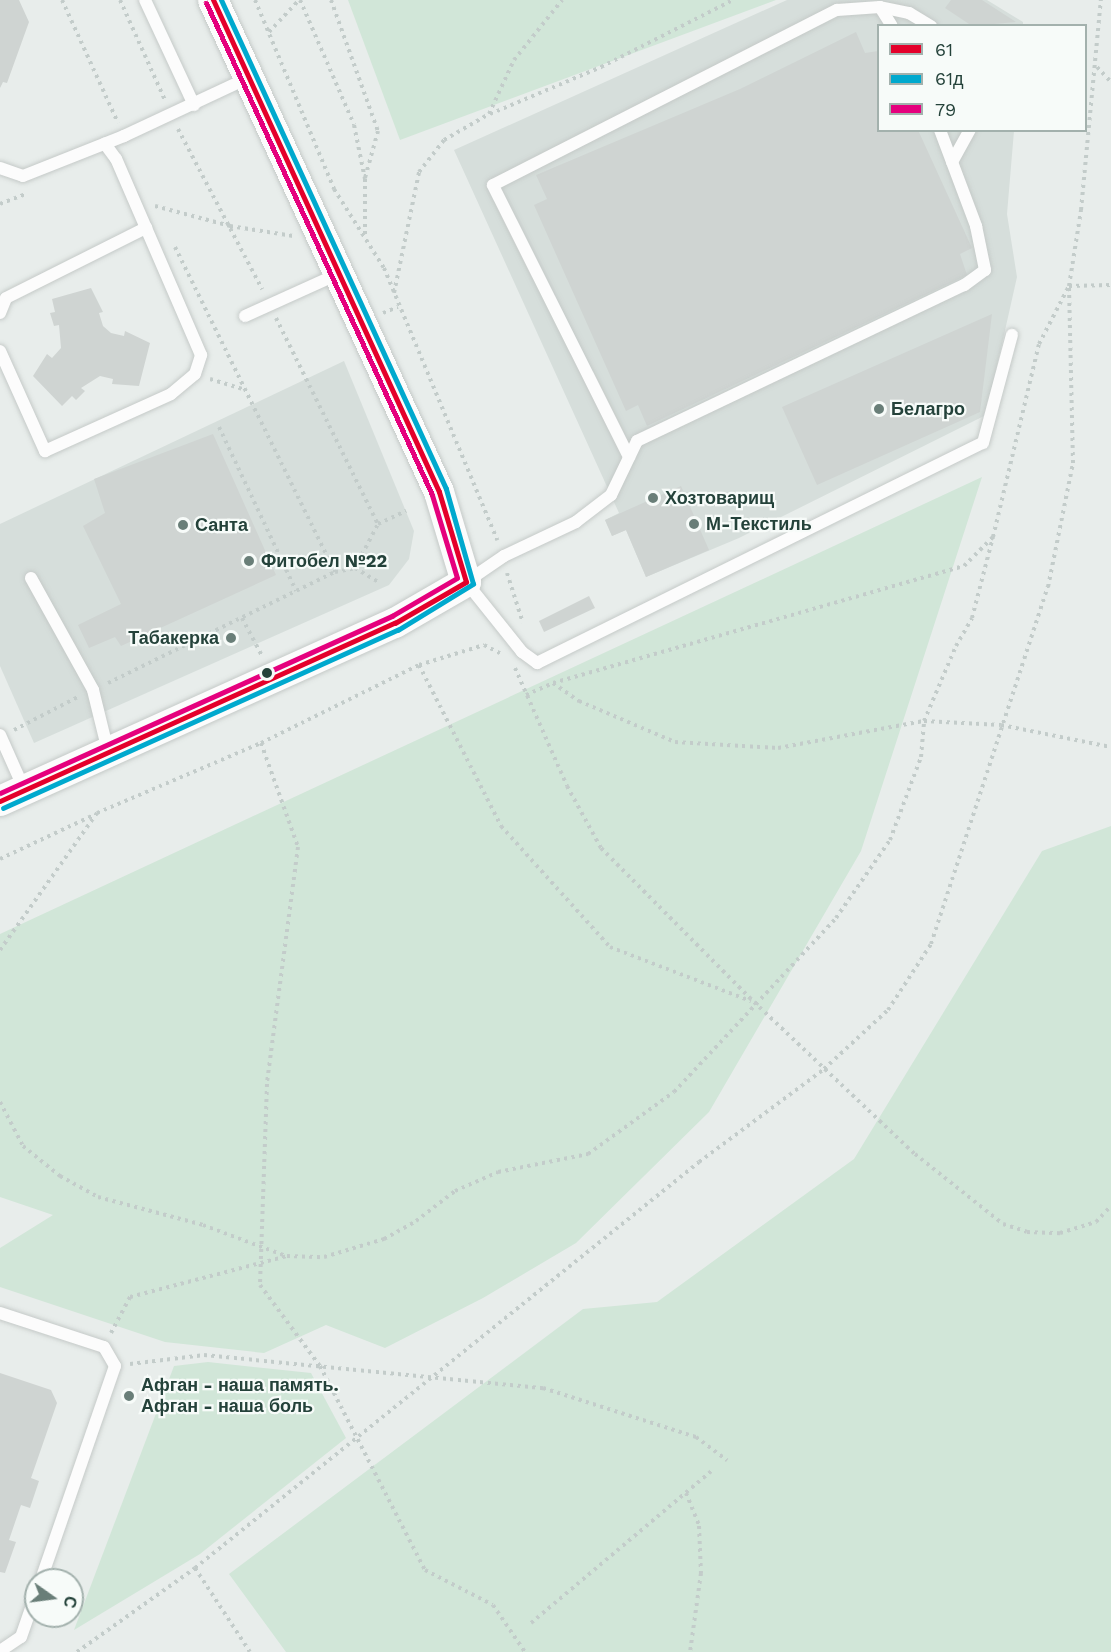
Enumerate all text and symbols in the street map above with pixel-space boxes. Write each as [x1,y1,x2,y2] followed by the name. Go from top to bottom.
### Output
[877,24,1087,132] legend
[935,39,953,60] text: 61
[935,68,963,89] text: 61д
[935,99,956,120] text: 79
[891,398,965,420] place label: Белагро
[872,402,886,416] marker: Белагро
[665,487,774,509] place label: Хозтоварищ
[646,491,660,505] marker: Хозтоварищ
[706,513,812,535] place label: М-Текстиль
[195,514,248,536] place label: Санта
[687,517,701,531] marker: М-Текстиль
[176,518,190,532] marker: Санта
[261,550,387,572] place label: Фитобел №22
[242,554,256,568] marker: Фитобел №22
[128,627,219,649] place label: Табакерка
[224,631,238,645] marker: Табакерка
[261,667,273,679] unlabelled marker
[141,1375,339,1418] place label: Афган - наша память. Афган - наша боль
[122,1389,136,1403] marker: Афган - наша память. Афган - наша боль
[24,1568,84,1628] north arrow
[59,1594,81,1610] text: С

